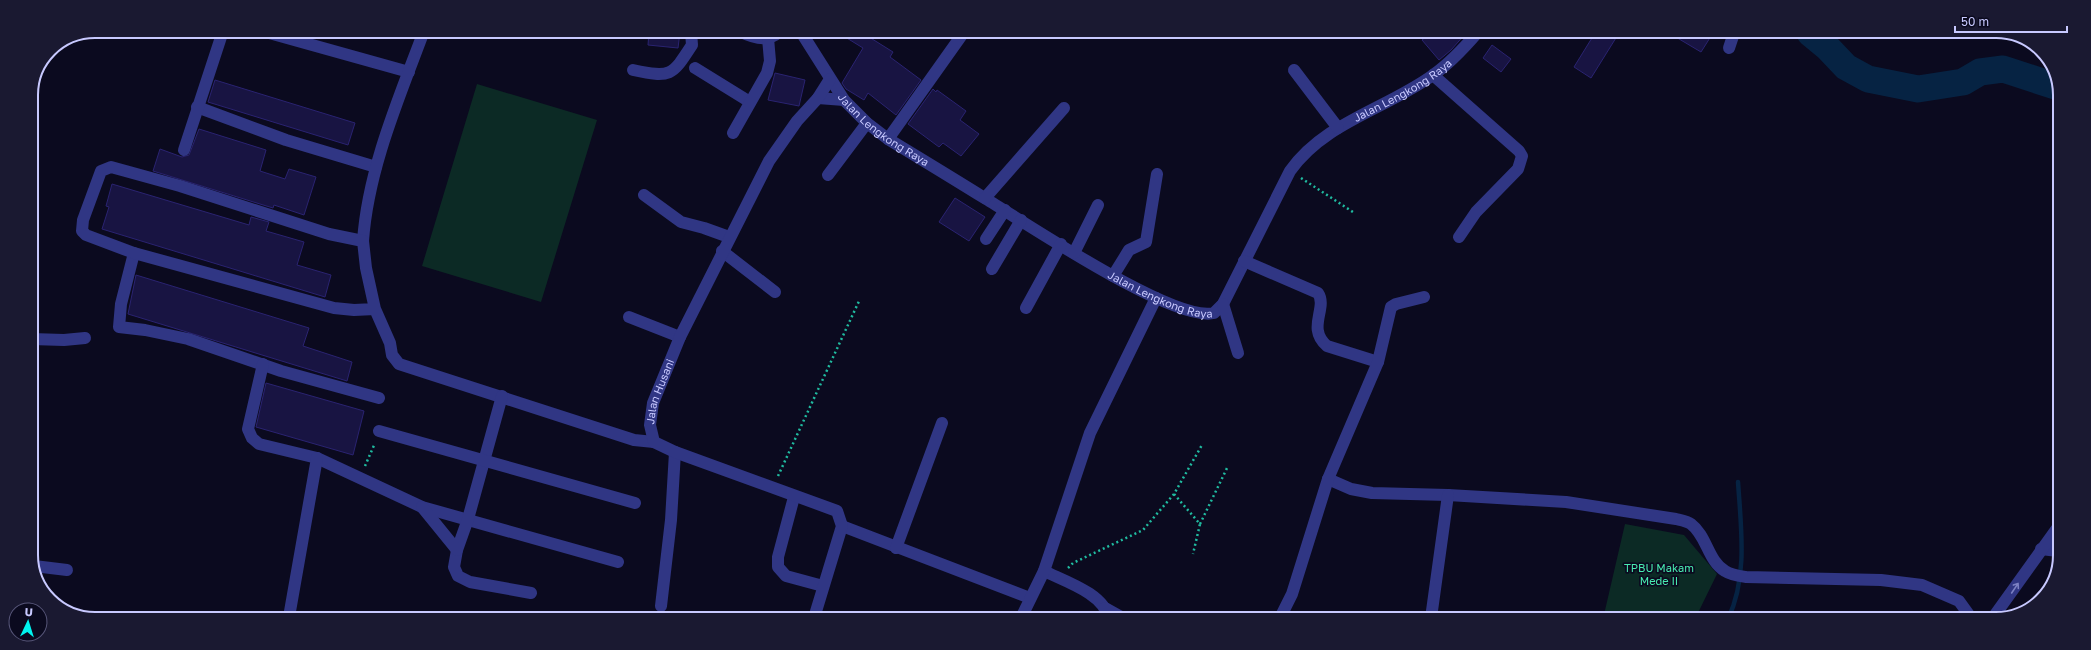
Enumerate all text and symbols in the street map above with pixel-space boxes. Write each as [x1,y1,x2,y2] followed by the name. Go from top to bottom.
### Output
[1955,8,2067,34] scale bar
[1961,14,1989,29] text: 50 m
[1351,56,1454,124] street label: Jalan Lengkong Raya
[835,91,932,168] street label: Jalan Lengkong Raya
[1106,268,1213,320] street label: Jalan Lengkong Raya
[643,357,676,425] street label: Jalan Husani
[1624,561,1694,587] park label: TPBU Makam Mede II
[2011,583,2019,594] one-way arrow
[8,602,48,642] north arrow
[24,605,33,618] text: U

